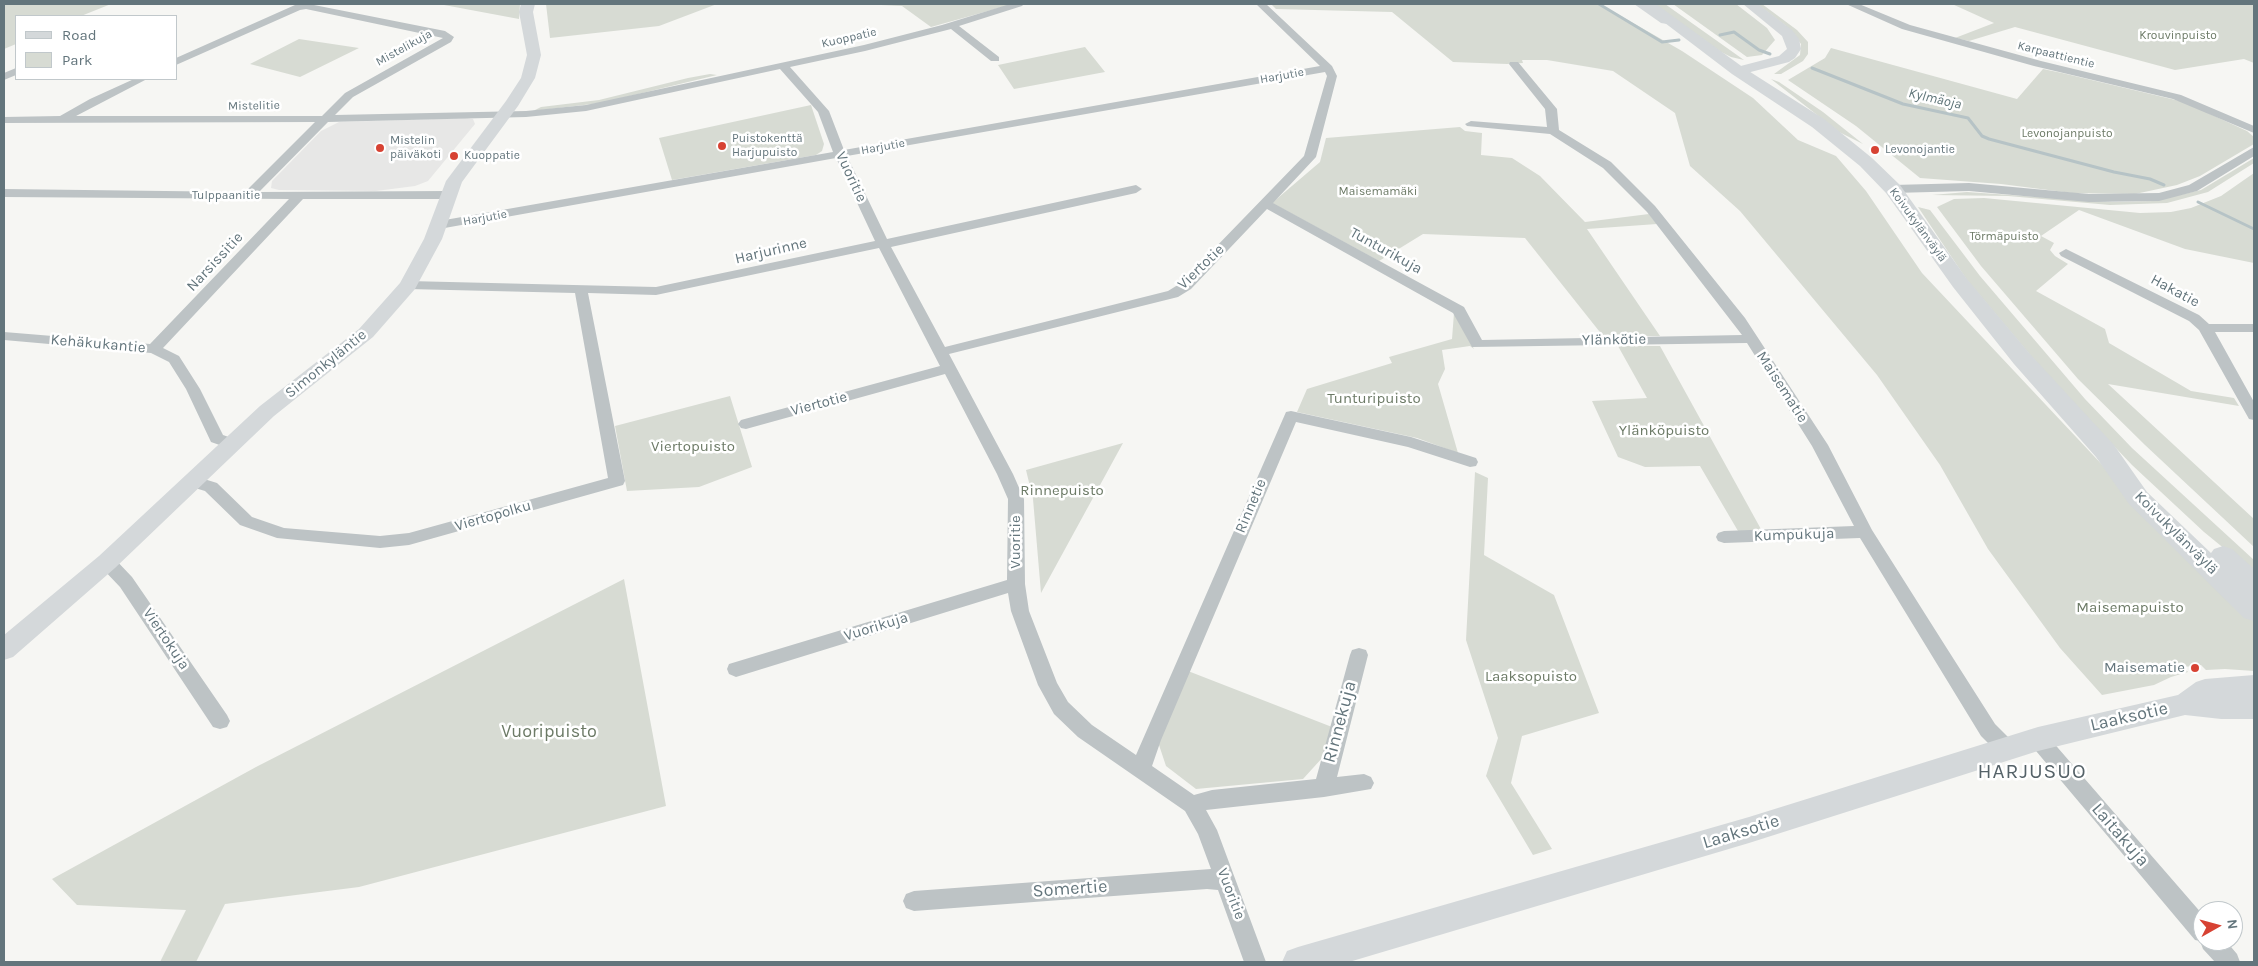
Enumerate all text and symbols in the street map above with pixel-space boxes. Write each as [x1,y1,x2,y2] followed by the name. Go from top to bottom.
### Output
[15,15,178,80] legend
[820,25,878,51] street label: Kuoppatie
[62,26,97,44] text: Road
[373,27,435,69] street label: Mistelikuja
[2139,29,2217,43] park label: Krouvinpuisto
[2016,38,2096,72] street label: Karpaattientie
[62,51,92,69] text: Park
[1259,65,1305,87] street label: Harjutie
[1907,85,1963,113] water label: Kylmäoja
[228,98,280,114] street label: Mistelitie
[2021,127,2113,141] park label: Levonojanpuisto
[732,132,803,160] place label: Puistokenttä Harjupuisto
[390,134,441,162] place label: Mistelin päiväkoti
[860,136,906,158] street label: Harjutie
[716,140,728,152] marker: Puistokenttä Harjupuisto
[374,142,386,154] marker: Mistelin päiväkoti
[1885,143,1955,157] place label: Levonojantie
[1869,144,1881,156] marker: Levonojantie
[464,149,520,163] place label: Kuoppatie
[832,149,870,205] street label: Vuoritie
[448,150,460,162] marker: Kuoppatie
[1339,185,1417,199] park label: Maisemamäki
[1886,185,1950,265] street label: Koivukylänväylä
[192,189,260,203] street label: Tulppaanitie
[462,207,508,229] street label: Harjutie
[1347,224,1425,278] street label: Tunturikuja
[183,229,247,295] street label: Narsissitie
[1969,230,2039,244] park label: Törmäpuisto
[733,234,809,268] street label: Harjurinne
[1174,240,1228,294] street label: Viertotie
[2147,271,2203,311] street label: Hakatie
[282,326,370,402] street label: Simonkyläntie
[1582,330,1646,350] street label: Ylänkötie
[50,331,146,357] street label: Kehäkukantie
[1752,348,1812,426] street label: Maisematie
[789,388,849,420] street label: Viertotie
[1327,390,1421,408] park label: Tunturipuisto
[1619,422,1709,440] park label: Ylänköpuisto
[651,438,735,456] park label: Viertopuisto
[1232,476,1270,536] street label: Rinnetie
[1020,482,1104,500] park label: Rinnepuisto
[2131,488,2221,578] street label: Koivukylänväylä
[453,497,533,535] street label: Viertopolku
[1007,515,1025,569] street label: Vuoritie
[1753,525,1835,545] street label: Kumpukuja
[2076,599,2184,617] park label: Maisemapuisto
[139,605,193,673] street label: Viertokuja
[842,609,910,645] street label: Vuorikuja
[2104,659,2185,677] place label: Maisematie
[2189,662,2201,674] marker: Maisematie
[1485,668,1577,686] park label: Laaksopuisto
[1319,679,1361,765] street label: Rinnekuja
[2088,698,2170,736] street label: Laaksotie
[501,721,597,743] park label: Vuoripuisto
[1976,759,2088,785] district label: HARJUSUO
[2087,799,2153,871] street label: Laitakuja
[1700,810,1782,854] street label: Laaksotie
[1213,866,1249,922] street label: Vuoritie
[1032,876,1108,902] street label: Somertie
[2193,901,2243,951] north arrow
[2223,918,2241,930] text: N

